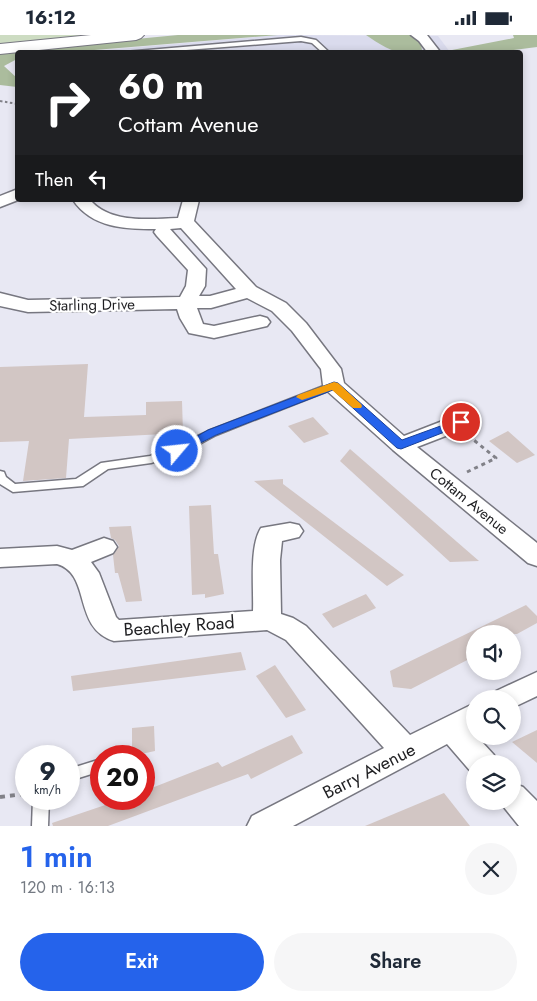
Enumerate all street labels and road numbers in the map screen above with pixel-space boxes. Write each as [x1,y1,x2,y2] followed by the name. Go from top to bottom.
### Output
[49,293,135,317] street label: Starling Drive
[425,462,513,540] street label: Cottam Avenue
[123,609,235,643] street label: Beachley Road
[318,736,420,806] street label: Barry Avenue

